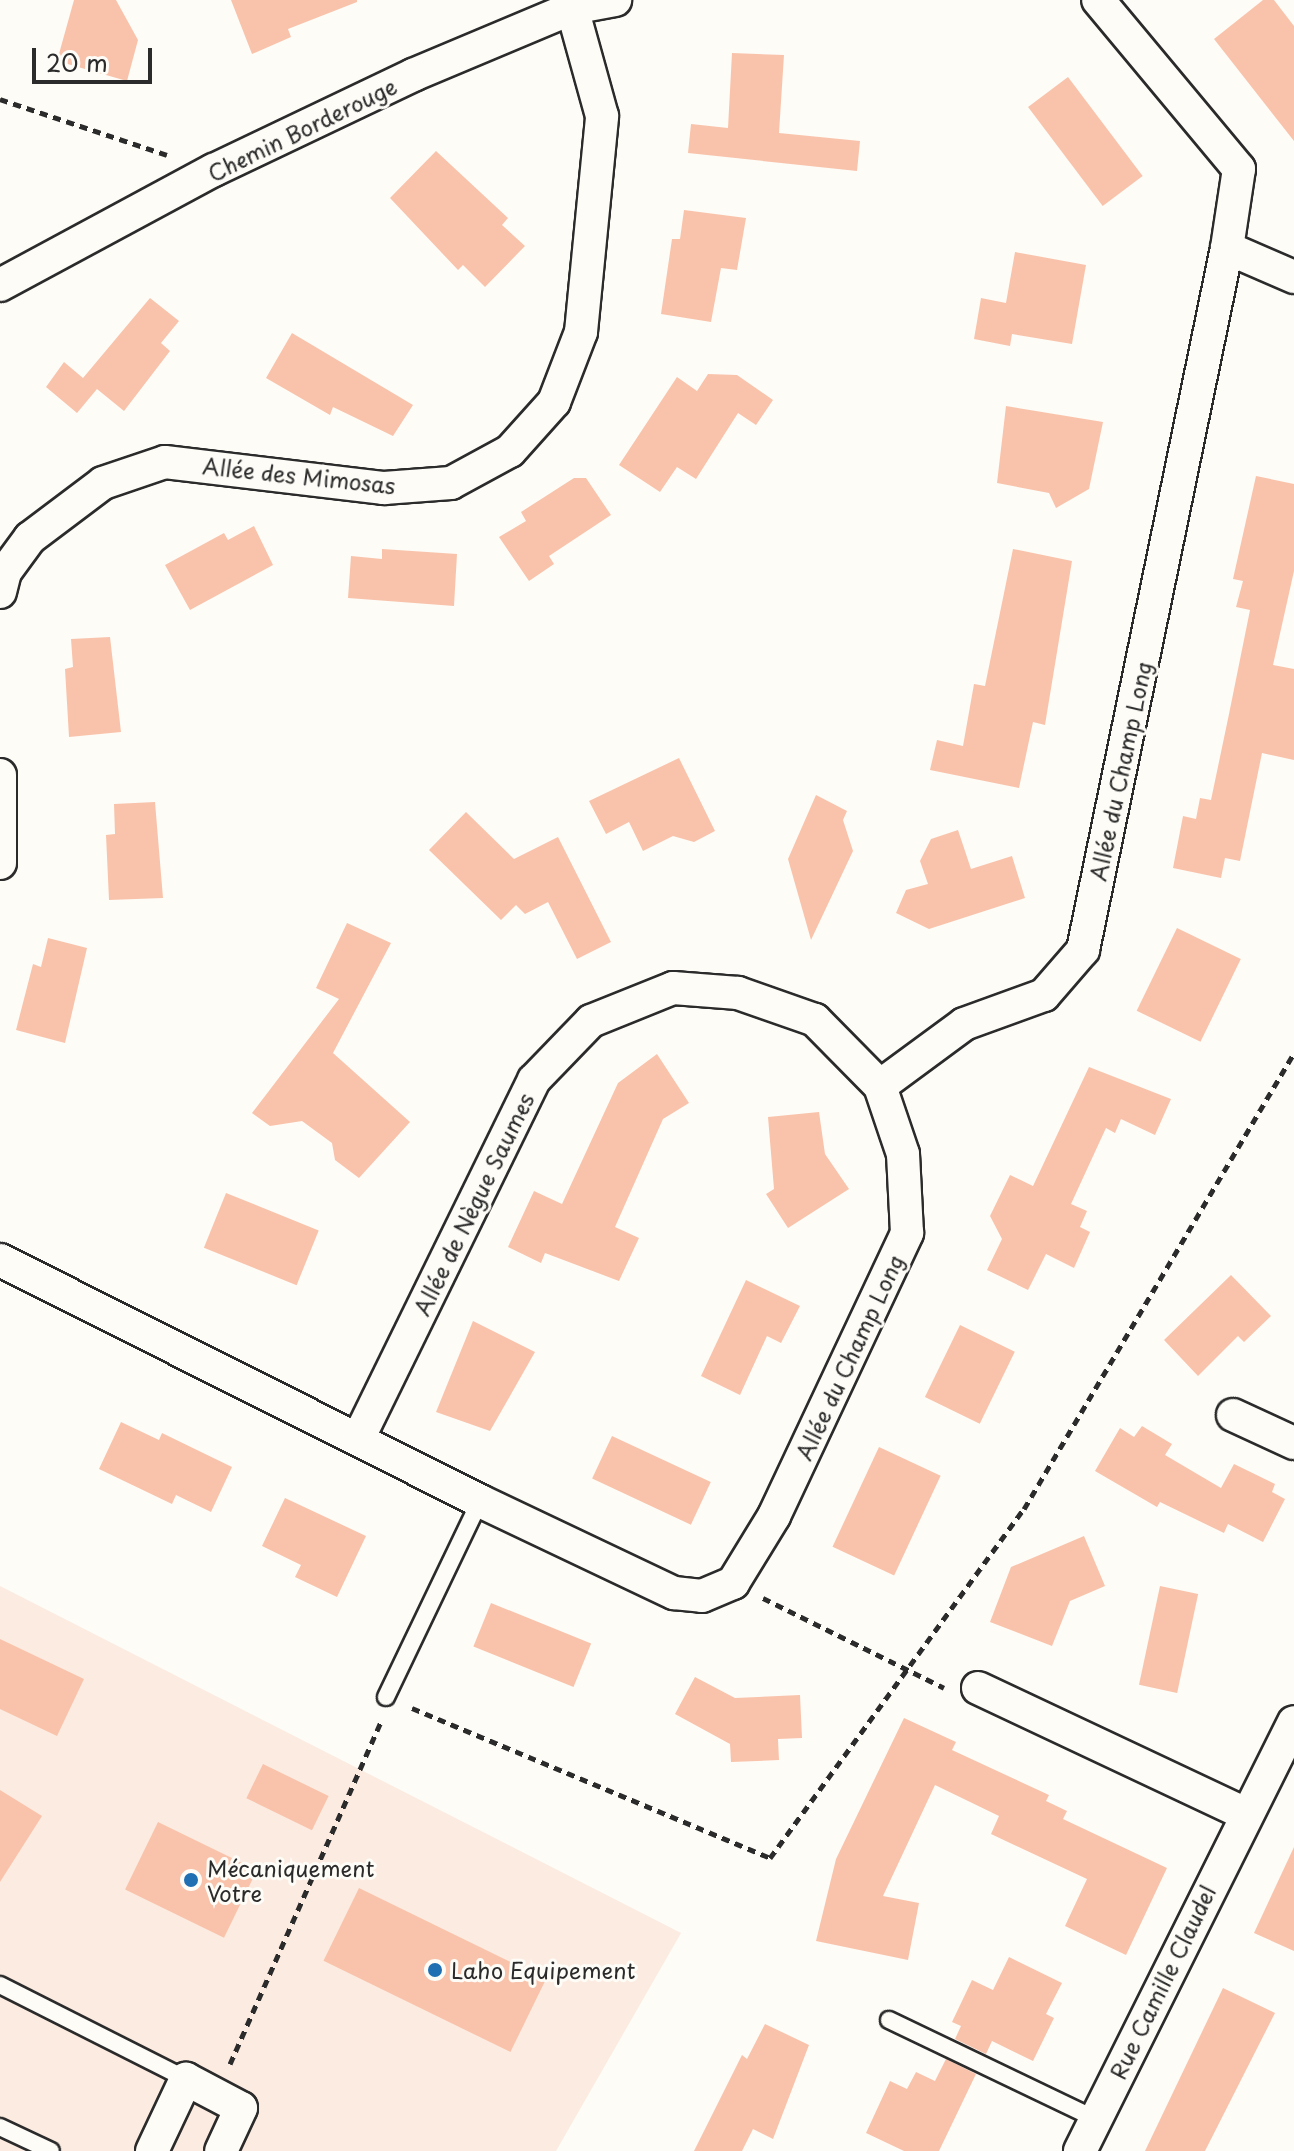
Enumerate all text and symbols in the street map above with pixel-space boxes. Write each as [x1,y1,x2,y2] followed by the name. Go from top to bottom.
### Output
[36,32,156,82] scale bar
[46,44,108,80] text: 20 m
[203,72,401,186] street label: Chemin Borderouge
[201,452,397,498] street label: Allée des Mimosas
[1084,658,1156,884] street label: Allée du Champ Long
[407,1088,539,1320] street label: Allée de Nègue Saumes
[789,1249,909,1465] street label: Allée du Champ Long
[207,1854,374,1906] place label: Mécaniquement Votre
[182,1871,200,1889] marker: Mécaniquement Votre
[1103,1880,1221,2084] street label: Rue Camille Claudel
[451,1957,635,1983] place label: Laho Equipement
[426,1961,444,1979] marker: Laho Equipement

